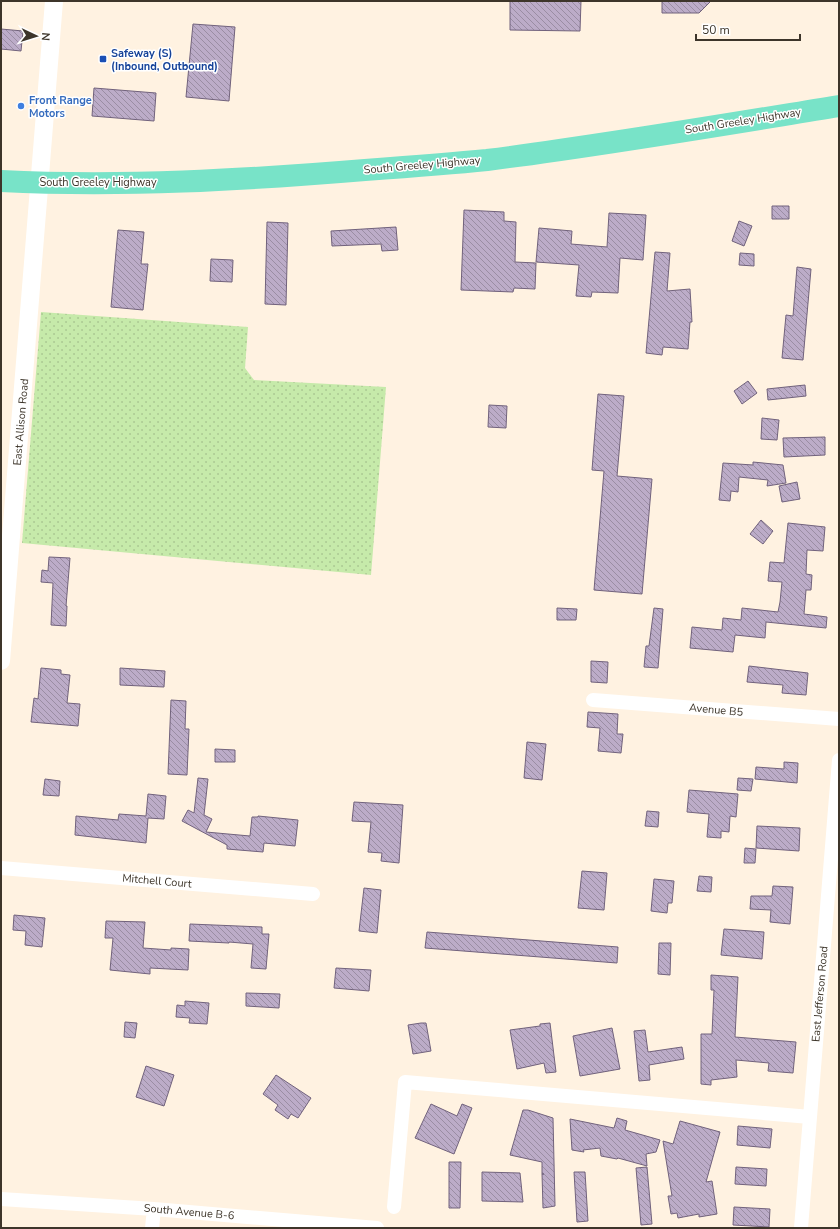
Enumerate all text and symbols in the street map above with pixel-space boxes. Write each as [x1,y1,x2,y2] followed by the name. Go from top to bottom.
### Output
[16,16,56,56] north arrow
[696,16,800,42] scale bar
[702,22,730,38] text: 50 m
[38,32,53,41] text: N
[111,46,218,74] place label: Safeway (S) (Inbound, Outbound)
[98,54,108,64] marker: Safeway (S) (Inbound, Outbound)
[29,93,92,121] place label: Front Range Motors
[16,101,26,111] marker: Front Range Motors
[684,104,802,138] street label: South Greeley Highway
[363,152,481,178] street label: South Greeley Highway
[39,175,157,190] street label: South Greeley Highway
[10,378,32,466] street label: East Allison Road
[688,700,744,720] street label: Avenue B5
[122,870,193,892] street label: Mitchell Court
[808,945,832,1043] street label: East Jefferson Road
[143,1201,235,1223] street label: South Avenue B-6

